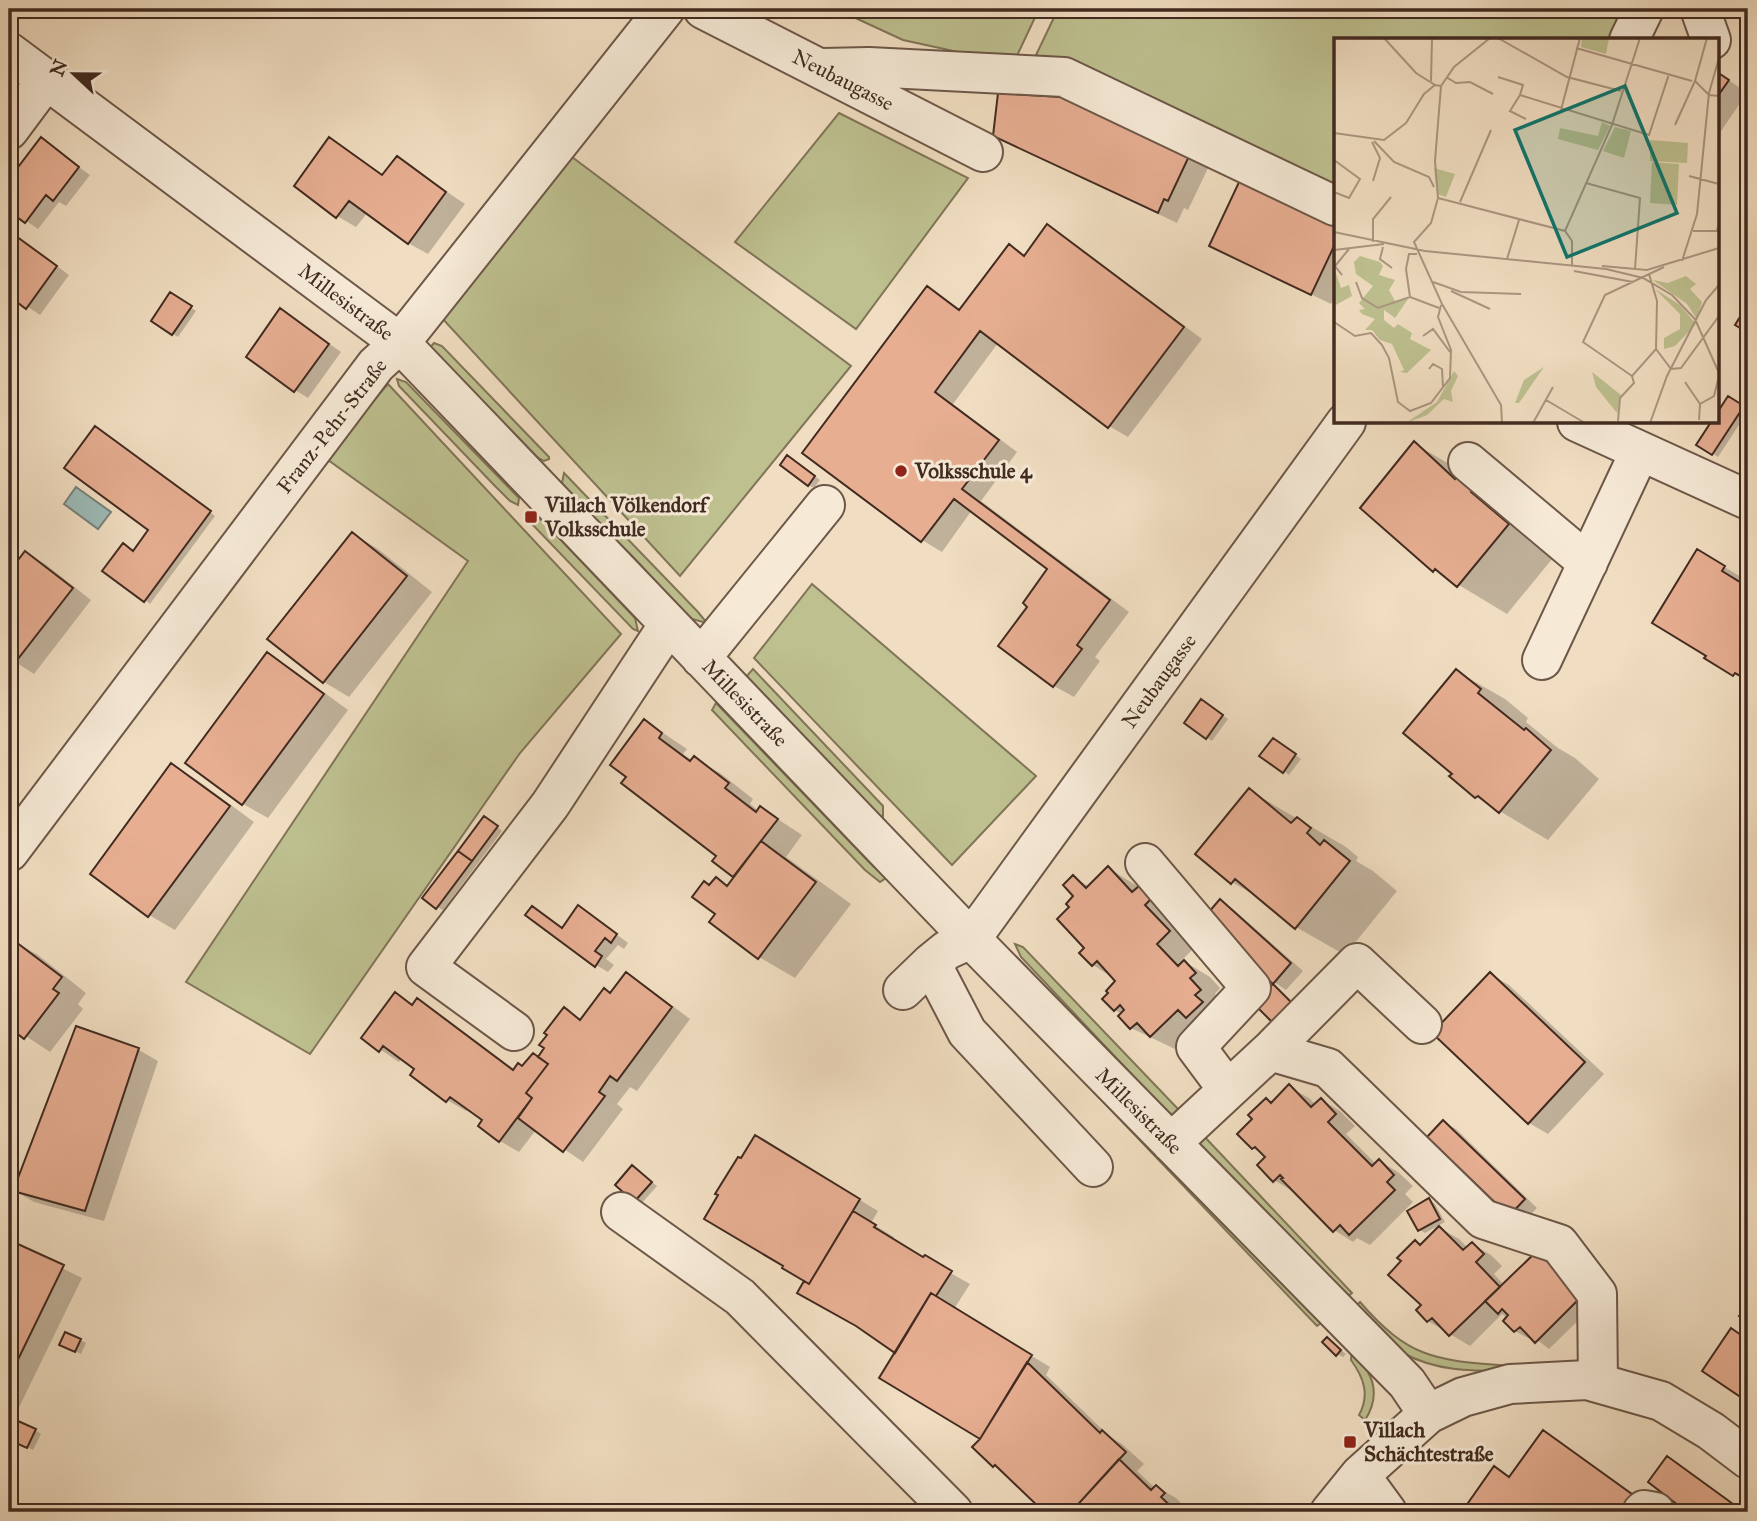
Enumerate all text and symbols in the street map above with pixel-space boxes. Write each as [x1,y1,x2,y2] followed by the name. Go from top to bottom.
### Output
[38,38,108,108] north arrow
[1334,38,1718,424] inset map
[788,43,898,117] street label: Neubaugasse
[45,56,72,80] text: N
[293,258,399,346] street label: Millesistraße
[271,353,393,499] street label: Franz-Pehr-Straße
[914,458,1033,484] place label: Volksschule 4
[893,463,909,479] marker: Volksschule 4
[544,492,711,542] place label: Villach Völkendorf Volksschule
[523,509,539,525] marker: Villach Völkendorf Volksschule
[1116,629,1202,733] street label: Neubaugasse
[697,654,794,753] street label: Millesistraße
[1090,1062,1188,1160] street label: Millesistraße
[1363,1417,1494,1467] place label: Villach Schächtestraße
[1342,1434,1358,1450] marker: Villach Schächtestraße

